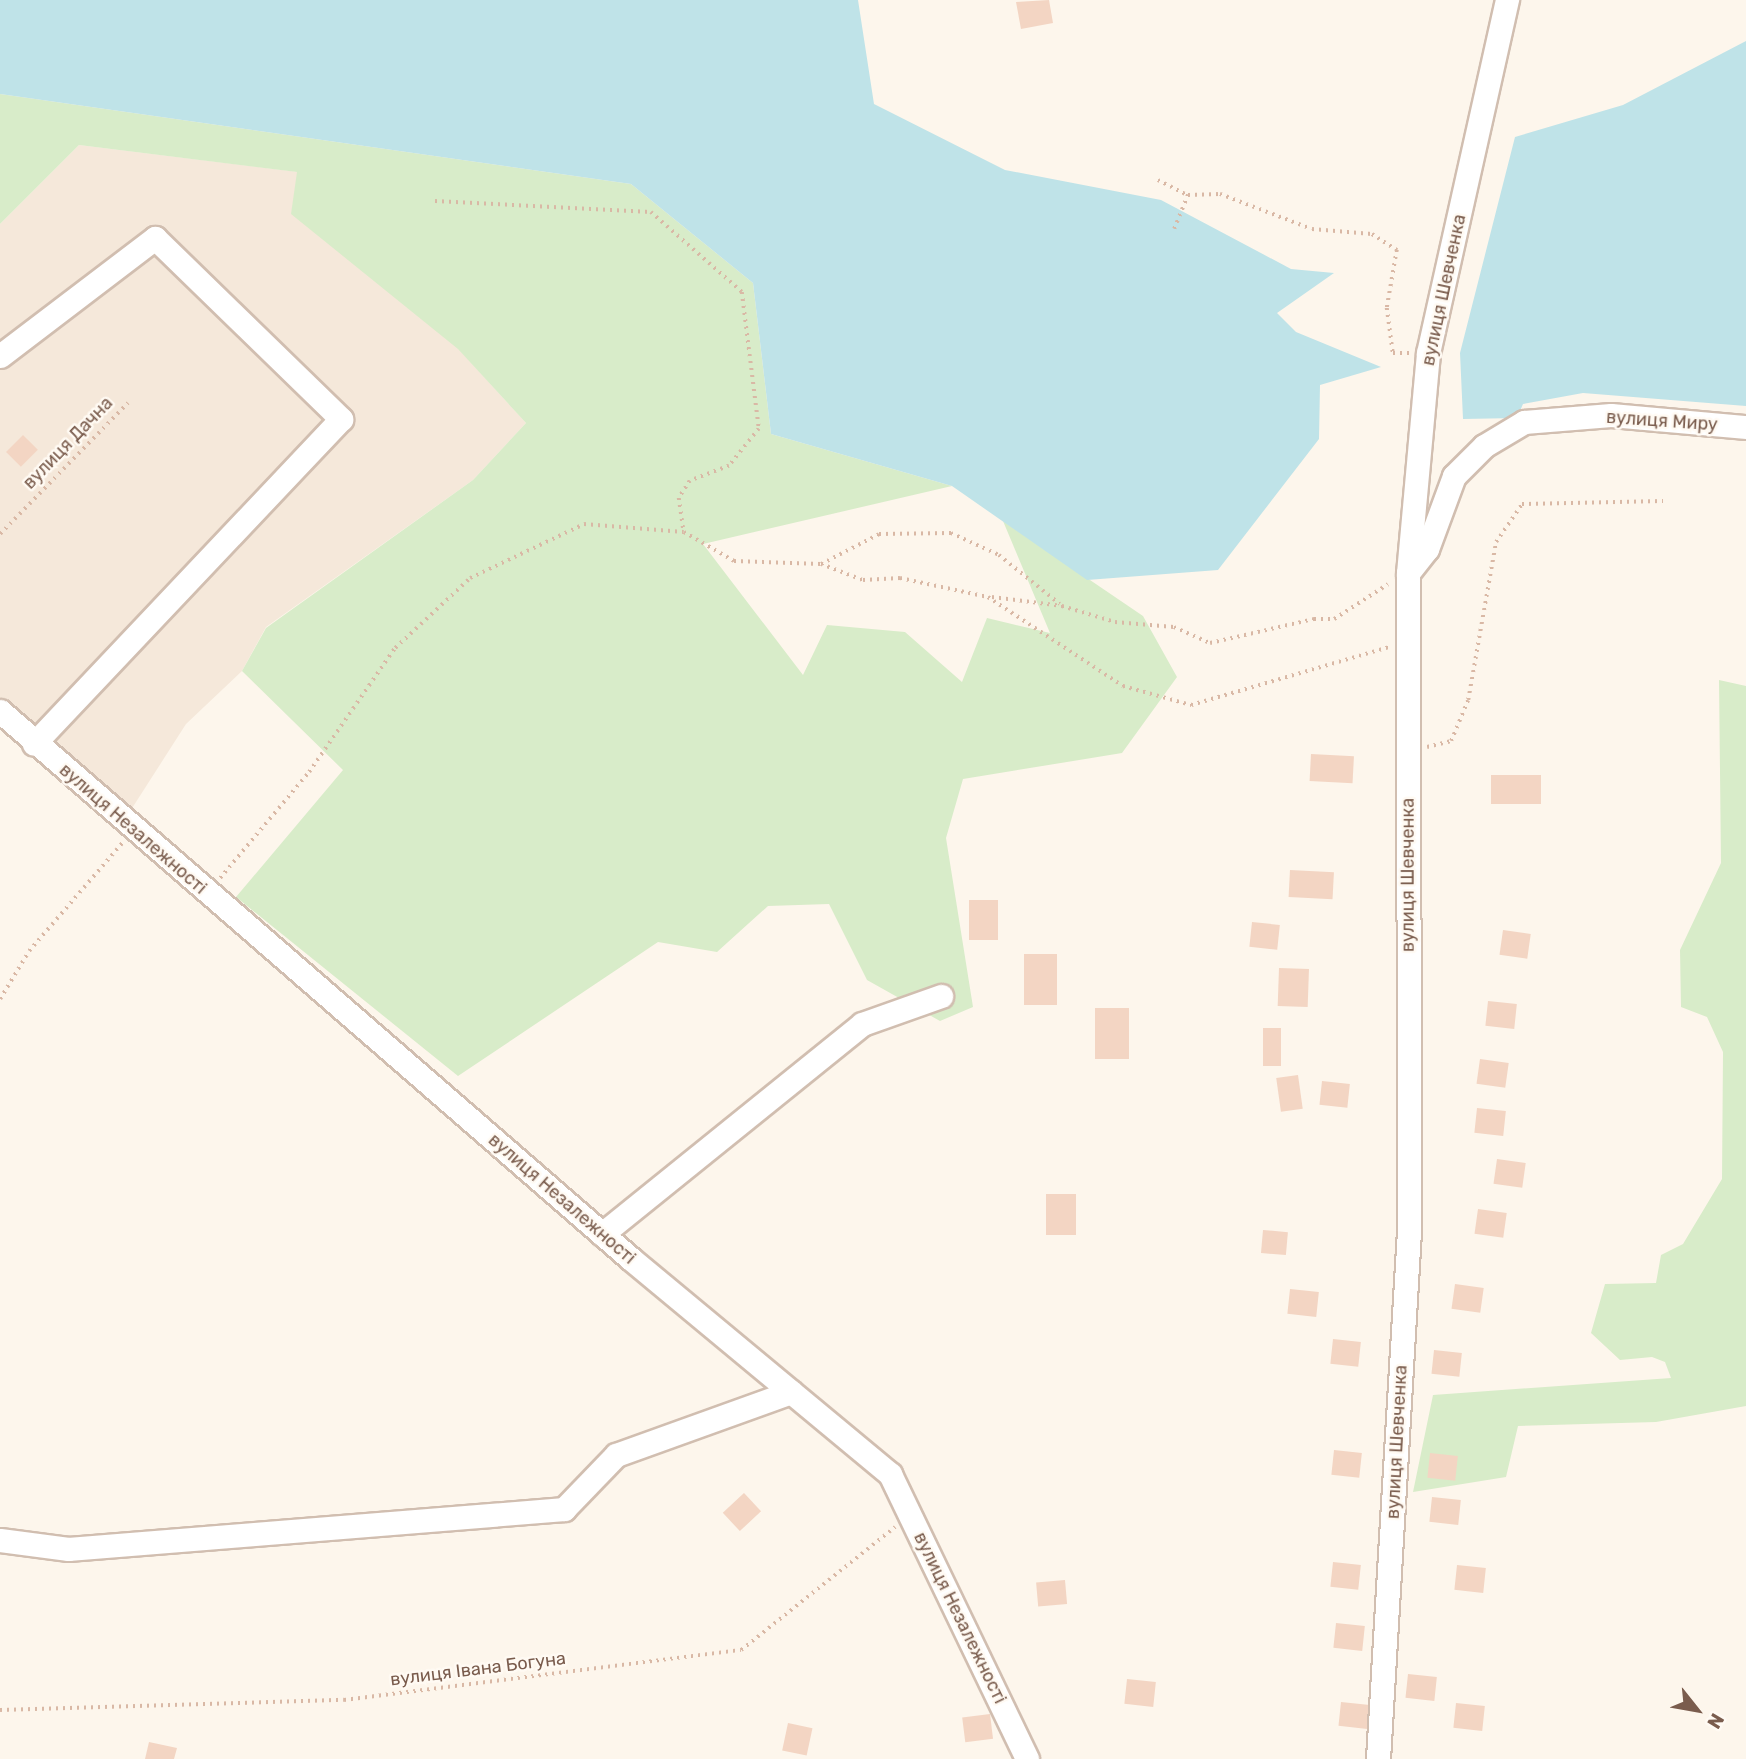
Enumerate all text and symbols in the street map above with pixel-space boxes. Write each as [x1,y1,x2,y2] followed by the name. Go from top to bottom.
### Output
[1417,212,1471,368] street label: вулиця Шевченка
[19,392,117,494] street label: вулиця Дачна
[1606,406,1718,436] street label: вулиця Миру
[55,759,211,899] street label: вулиця Незалежності
[1397,798,1419,952] street label: вулиця Шевченка
[484,1129,640,1269] street label: вулиця Незалежності
[1382,1364,1412,1520] street label: вулиця Шевченка
[909,1529,1011,1707] street label: вулиця Незалежності
[389,1648,567,1690] street label: вулиця Івана Богуна
[1662,1675,1732,1745] north arrow
[1702,1709,1729,1733] text: N

